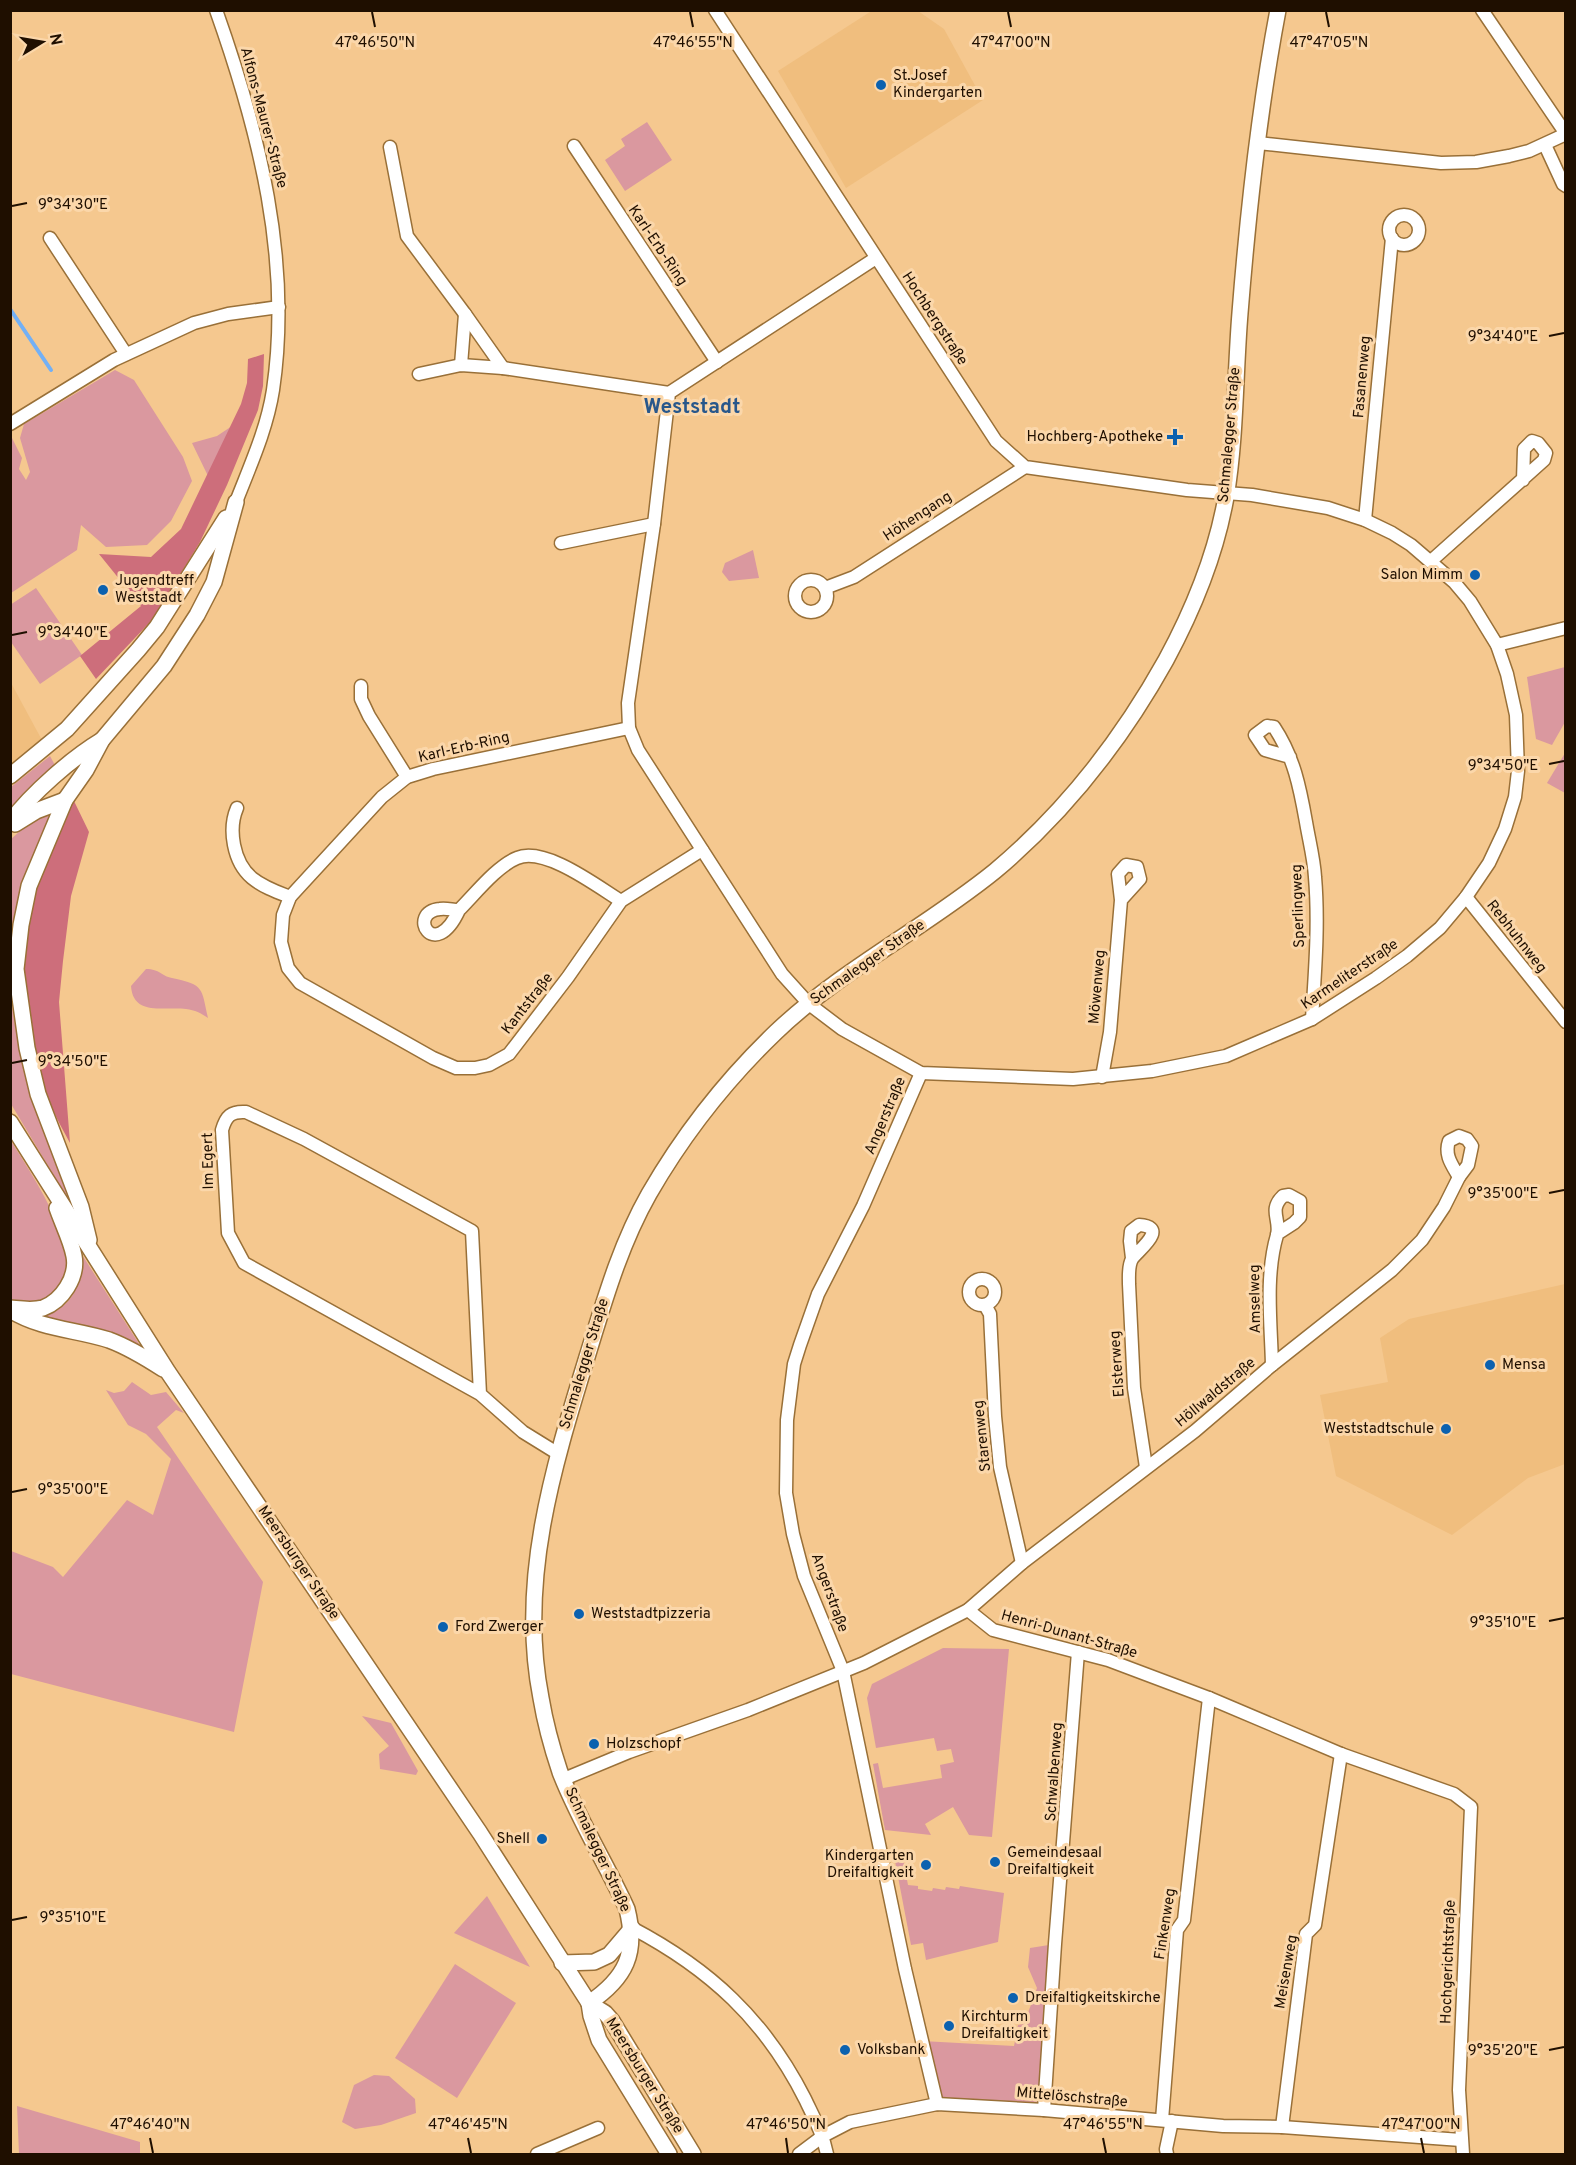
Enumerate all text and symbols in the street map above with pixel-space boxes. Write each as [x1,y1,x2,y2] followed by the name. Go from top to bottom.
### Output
[12,12,72,72] north arrow
[44,32,66,47] text: N
[335,34,415,53] text: 47°46'50"N
[653,34,733,53] text: 47°46'55"N
[971,34,1051,53] text: 47°47'00"N
[1290,34,1368,53] text: 47°47'05"N
[235,45,291,191] street label: Alfons-Maurer-Straße
[893,67,982,103] place label: St.Josef Kindergarten
[874,78,888,92] marker: St.Josef Kindergarten
[38,196,108,215] text: 9°34'30"E
[623,202,691,290] street label: Karl-Erb-Ring
[897,269,971,369] street label: Hochbergstraße
[1468,328,1538,347] text: 9°34'40"E
[1350,335,1376,419] street label: Fasanenweg
[1215,367,1245,503] street label: Schmalegger Straße
[644,394,740,421] district label: Weststadt
[1027,428,1163,447] place label: Hochberg-Apotheke
[1168,430,1182,444] marker: Hochberg-Apotheke
[880,488,956,546] street label: Höhengang
[1380,566,1463,585] place label: Salon Mimm
[1468,568,1482,582] marker: Salon Mimm
[115,572,194,608] place label: Jugendtreff Weststadt
[96,583,110,597] marker: Jugendtreff Weststadt
[38,624,108,643] text: 9°34'40"E
[416,728,512,768] street label: Karl-Erb-Ring
[1468,757,1538,776] text: 9°34'50"E
[1288,864,1310,948] street label: Sperlingweg
[1482,897,1550,977] street label: Rebhuhnweg
[807,916,929,1010] street label: Schmalegger Straße
[1298,935,1402,1015] street label: Karmeliterstraße
[1085,949,1111,1025] street label: Möwenweg
[498,969,558,1039] street label: Kantstraße
[38,1053,108,1072] text: 9°34'50"E
[861,1074,911,1158] street label: Angerstraße
[199,1132,219,1190] street label: Im Egert
[1468,1185,1538,1204] text: 9°35'00"E
[1246,1264,1266,1334] street label: Amselweg
[556,1296,614,1432] street label: Schmalegger Straße
[1106,1330,1130,1398] street label: Elsterweg
[1172,1354,1260,1432] street label: Höllwaldstraße
[1502,1356,1546,1375] place label: Mensa
[1483,1358,1497,1372] marker: Mensa
[970,1399,996,1473] street label: Starenweg
[1324,1420,1434,1439] place label: Weststadtschule
[1439,1422,1453,1436] marker: Weststadtschule
[38,1481,108,1500] text: 9°35'00"E
[253,1502,343,1624] street label: Meersburger Straße
[806,1551,852,1635] street label: Angerstraße
[591,1605,711,1624] place label: Weststadtpizzeria
[999,1606,1139,1664] street label: Henri-Dunant-Straße
[572,1607,586,1621] marker: Weststadtpizzeria
[1470,1614,1536,1633] text: 9°35'10"E
[455,1618,544,1637] place label: Ford Zwerger
[436,1620,450,1634] marker: Ford Zwerger
[1042,1722,1068,1822] street label: Schwalbenweg
[606,1735,681,1754] place label: Holzschopf
[587,1737,601,1751] marker: Holzschopf
[560,1784,634,1916] street label: Schmalegger Straße
[496,1830,530,1849] place label: Shell
[535,1832,549,1846] marker: Shell
[1007,1844,1102,1880] place label: Gemeindesaal Dreifaltigkeit
[825,1847,914,1883] place label: Kindergarten Dreifaltigkeit
[988,1855,1002,1869] marker: Gemeindesaal Dreifaltigkeit
[919,1858,933,1872] marker: Kindergarten Dreifaltigkeit
[1151,1887,1181,1961] street label: Finkenweg
[1437,1899,1461,2025] street label: Hochgerichtstraße
[40,1909,106,1928] text: 9°35'10"E
[1271,1934,1303,2010] street label: Meisenweg
[1025,1989,1160,2008] place label: Dreifaltigkeitskirche
[1006,1991,1020,2005] marker: Dreifaltigkeitskirche
[961,2008,1048,2044] place label: Kirchturm Dreifaltigkeit
[601,2014,687,2138] street label: Meersburger Straße
[942,2019,956,2033] marker: Kirchturm Dreifaltigkeit
[857,2041,926,2060] place label: Volksbank
[1468,2042,1538,2061] text: 9°35'20"E
[838,2043,852,2057] marker: Volksbank
[1016,2084,1128,2112] street label: Mittelöschstraße
[110,2116,190,2135] text: 47°46'40"N
[428,2116,508,2135] text: 47°46'45"N
[746,2116,826,2135] text: 47°46'50"N
[1063,2116,1143,2135] text: 47°46'55"N
[1381,2116,1461,2135] text: 47°47'00"N

